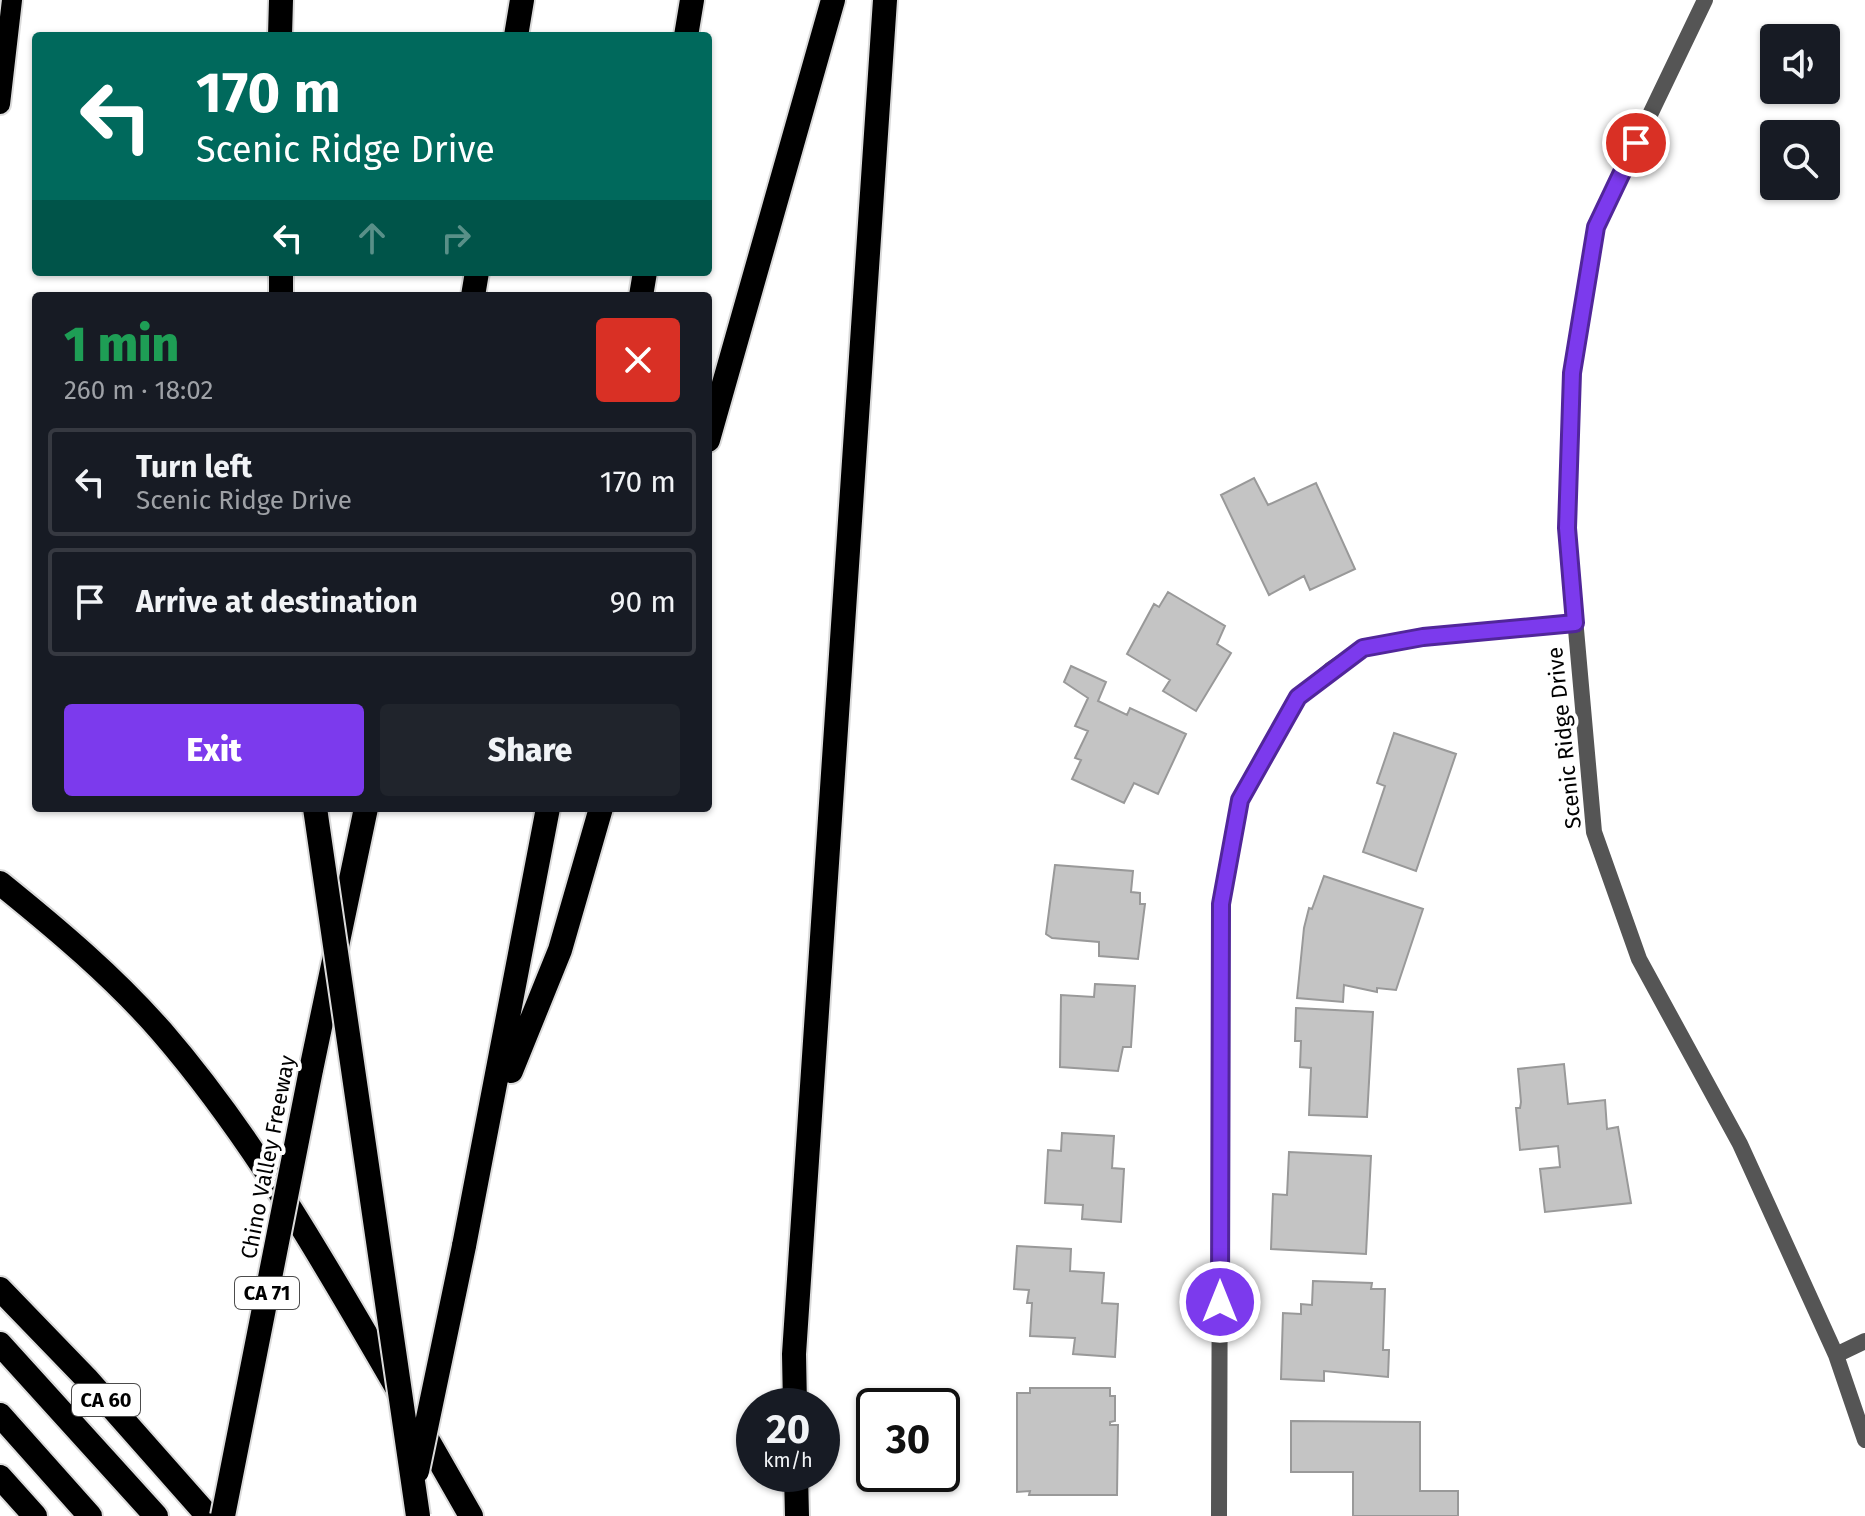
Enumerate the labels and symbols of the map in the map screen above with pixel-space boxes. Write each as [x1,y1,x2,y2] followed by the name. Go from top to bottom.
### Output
[1602,109,1670,177] pin
[1541,646,1587,830] street label: Scenic Ridge Drive
[235,1053,301,1261] street label: Chino Valley Freeway
[1178,1260,1262,1344] position arrow
[235,1277,299,1309] road number: CA 71
[72,1384,140,1416] road number: CA 60
[856,1388,960,1492] speed limit sign: 30

